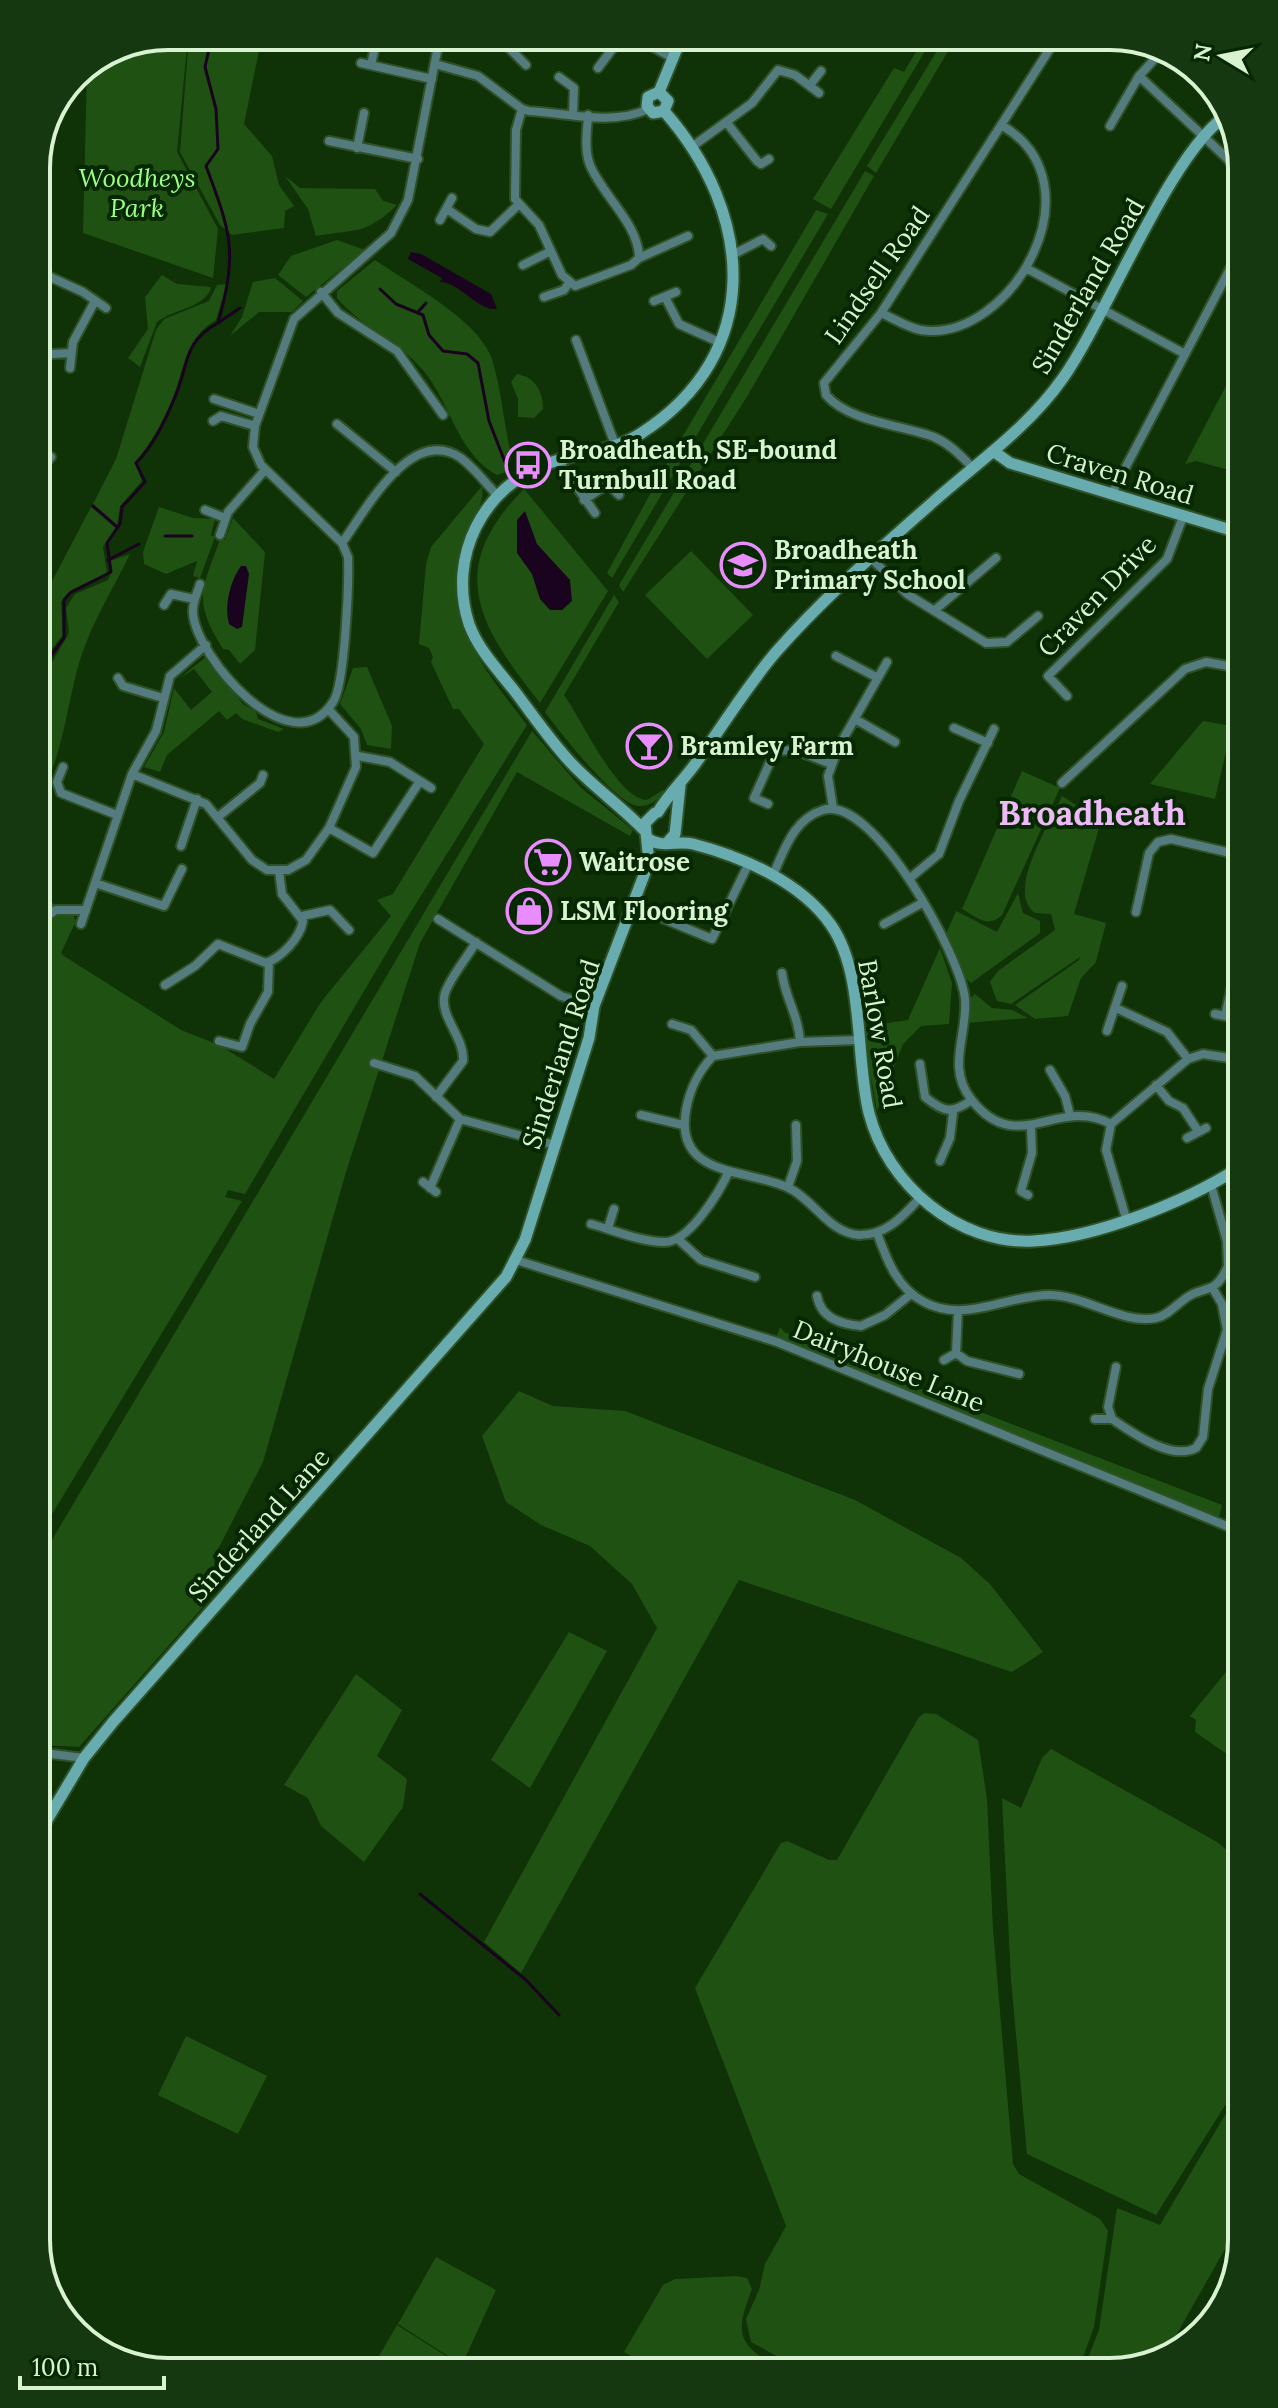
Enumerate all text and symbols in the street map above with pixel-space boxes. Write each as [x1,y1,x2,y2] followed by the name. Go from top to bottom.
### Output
[1182,16,1262,96] north arrow
[1187,42,1218,63] text: N
[78,161,196,224] park label: Woodheys Park
[1024,192,1151,379] street label: Sinderland Road
[817,199,936,350] street label: Lindsell Road
[559,433,837,496] place label: Broadheath, SE-bound Turnbull Road
[1042,435,1198,512] street label: Craven Road
[504,441,552,489] bus stop icon: Broadheath, SE-bound Turnbull Road
[1030,528,1163,664] street label: Craven Drive
[774,533,966,596] place label: Broadheath Primary School
[719,541,767,589] school or university icon: Broadheath Primary School
[625,722,673,770] bar icon: Bramley Farm
[680,729,854,762] place label: Bramley Farm
[998,791,1186,834] district label: Broadheath
[524,838,572,886] supermarket icon: Waitrose
[579,845,690,878] place label: Waitrose
[505,887,553,935] shop icon: LSM Flooring
[560,894,729,927] place label: LSM Flooring
[514,955,607,1153] street label: Sinderland Road
[851,957,910,1111] street label: Barlow Road
[789,1312,990,1419] street label: Dairyhouse Lane
[181,1441,336,1609] street label: Sinderland Lane
[20,2340,164,2390] scale bar
[32,2352,98,2383] text: 100 m

